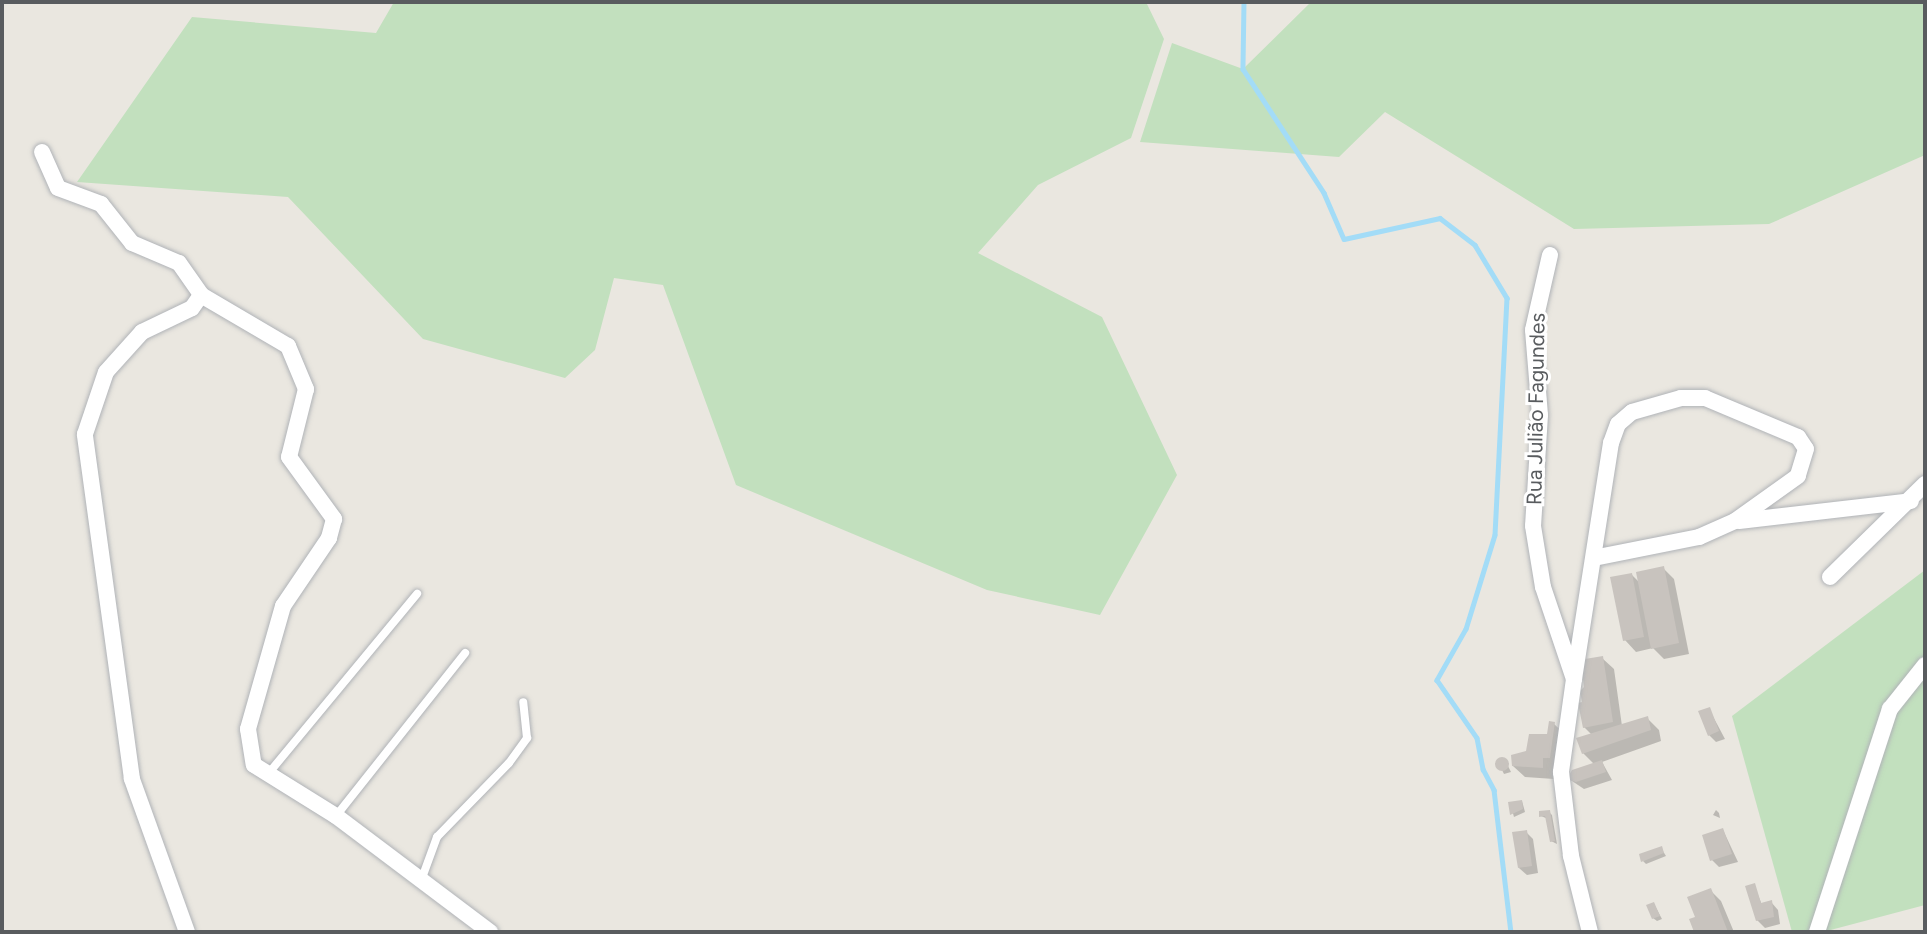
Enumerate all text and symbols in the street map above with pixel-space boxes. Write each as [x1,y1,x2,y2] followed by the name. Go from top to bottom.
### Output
[1522,313,1550,505] street label: Rua Julião Fagundes

